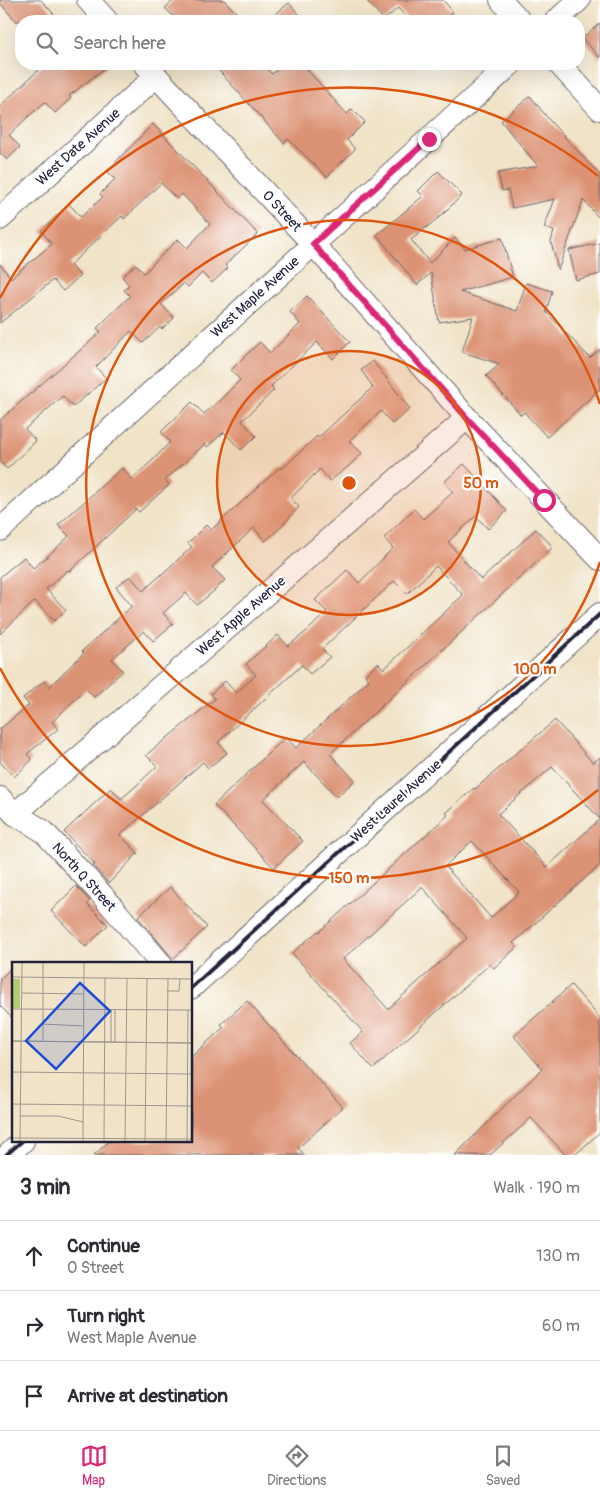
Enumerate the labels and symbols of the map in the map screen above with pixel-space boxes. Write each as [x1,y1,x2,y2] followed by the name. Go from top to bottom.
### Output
[32,105,124,189] street label: West Date Avenue
[418,128,441,151] route end
[259,187,305,235] street label: O Street
[207,253,303,341] street label: West Maple Avenue
[340,474,358,492] centre of rings
[464,474,498,493] text: 50 m
[533,489,556,512] route start
[193,573,289,659] street label: West Apple Avenue
[514,660,556,679] text: 100 m
[347,756,445,846] street label: West Laurel Avenue
[49,839,120,915] street label: North Q Street
[329,869,369,888] text: 150 m
[12,962,192,1142] inset map

